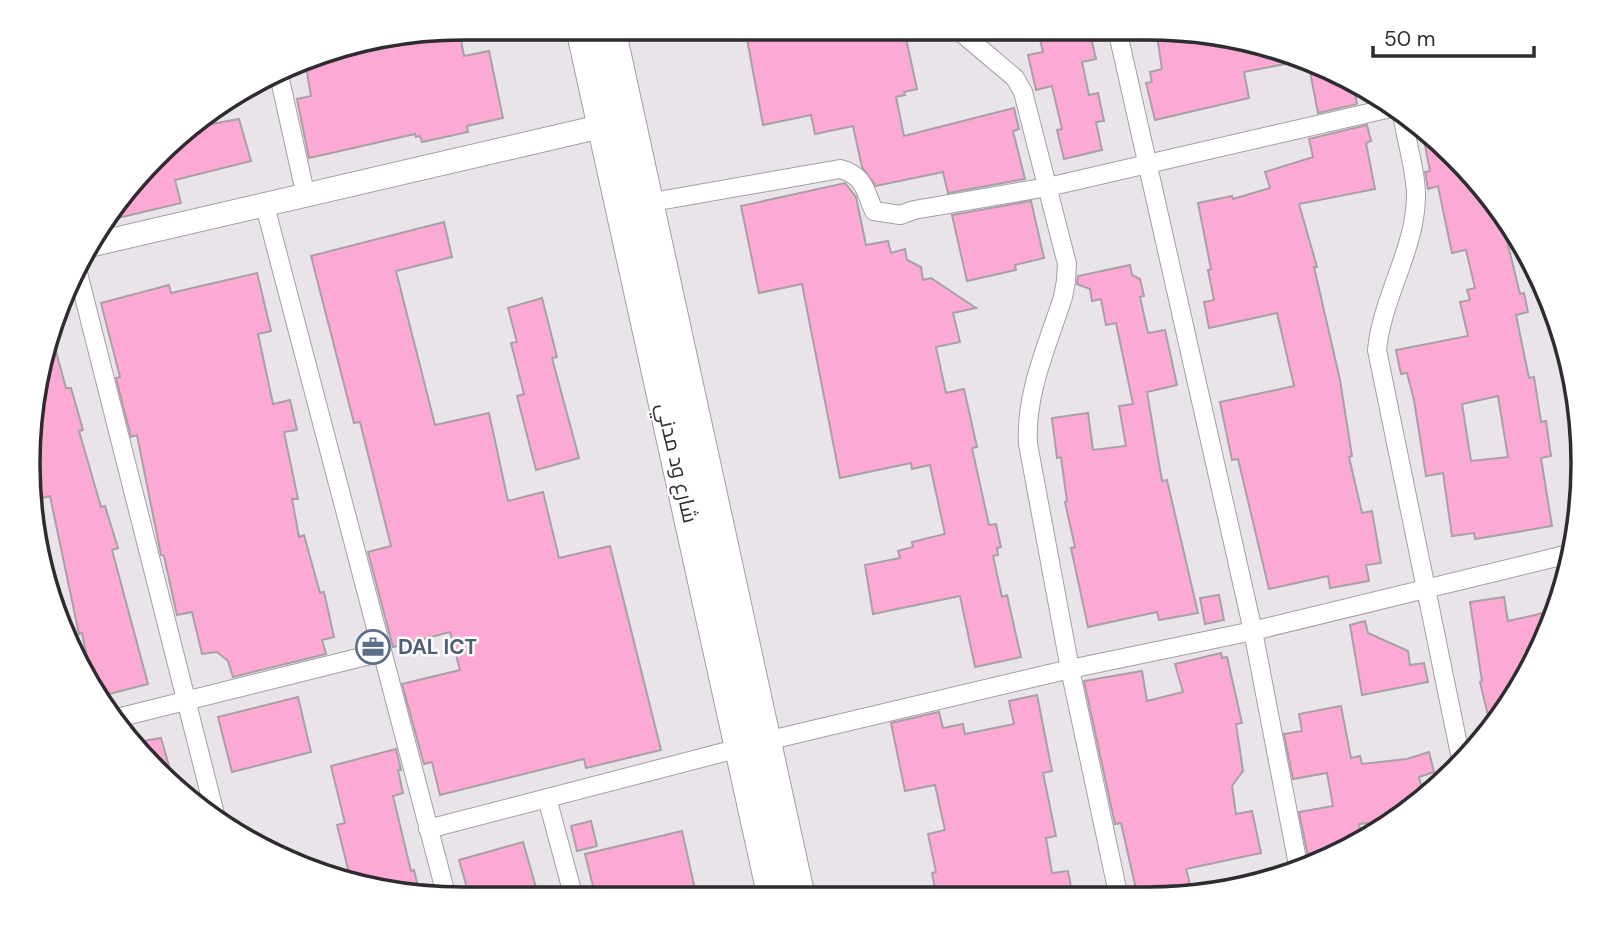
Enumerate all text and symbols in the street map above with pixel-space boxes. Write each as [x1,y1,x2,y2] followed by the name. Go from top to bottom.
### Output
[1373,14,1534,58] scale bar
[1384,25,1435,53] text: 50 m
[648,400,704,526] street label: شارع ود مدني
[354,628,392,666] office icon: DAL ICT
[398,633,477,661] place label: DAL ICT

